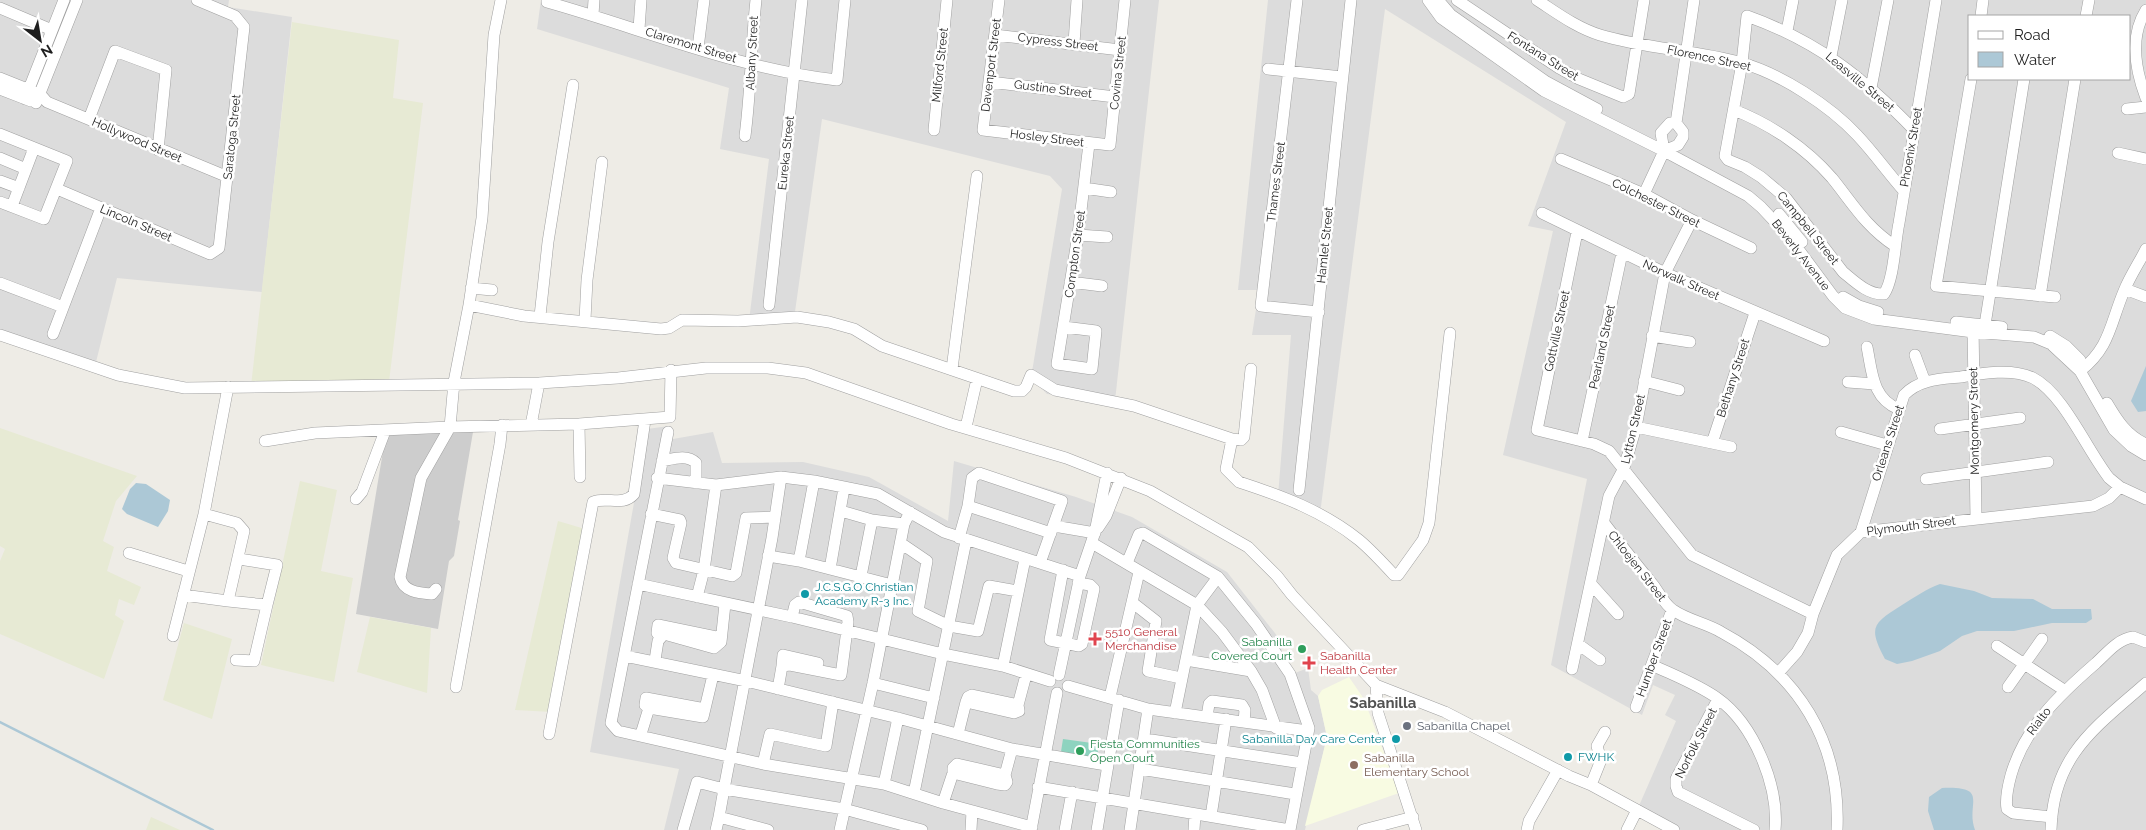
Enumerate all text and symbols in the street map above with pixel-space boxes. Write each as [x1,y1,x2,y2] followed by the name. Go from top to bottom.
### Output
[15,15,65,65] north arrow
[743,15,761,91] street label: Albany Street
[1968,15,2131,80] legend
[978,17,1004,113] street label: Davenport Street
[644,24,738,66] street label: Claremont Street
[2014,26,2050,44] text: Road
[929,27,951,103] street label: Milford Street
[1505,29,1581,83] street label: Fontana Street
[1017,30,1099,54] street label: Cypress Street
[1107,35,1129,111] street label: Covina Street
[38,42,55,61] text: N
[1666,42,1752,74] street label: Florence Street
[1823,49,1897,115] street label: Leasville Street
[2014,51,2057,69] text: Water
[1013,77,1093,101] street label: Gustine Street
[221,94,243,180] street label: Saratoga Street
[1897,106,1925,188] street label: Phoenix Street
[90,115,184,165] street label: Hollywood Street
[775,115,797,191] street label: Eureka Street
[1009,127,1085,149] street label: Hosley Street
[1264,141,1288,223] street label: Thames Street
[1610,176,1702,230] street label: Colchester Street
[1774,189,1842,267] street label: Campbell Street
[98,202,174,244] street label: Lincoln Street
[1314,206,1336,284] street label: Hamlet Street
[1062,209,1088,299] street label: Compton Street
[1769,217,1833,293] street label: Beverly Avenue
[1640,257,1722,303] street label: Norwalk Street
[1542,289,1572,373] street label: Gottville Street
[1586,304,1618,390] street label: Pearland Street
[1714,337,1752,419] street label: Bethany Street
[1966,367,1982,475] street label: Montgomery Street
[1618,393,1648,465] street label: Lytton Street
[1869,403,1907,483] street label: Orleans Street
[1866,514,1956,538] street label: Plymouth Street
[1605,528,1669,604] street label: Chloejen Street
[815,580,913,608] place label: J.C.S.G.O Christian Academy R-3 Inc.
[799,588,811,600] marker: J.C.S.G.O Christian Academy R-3 Inc.
[1633,617,1675,699] street label: Humber Street
[1105,625,1178,653] place label: 5510 General Merchandise
[1089,633,1101,645] marker: 5510 General Merchandise
[1211,635,1292,663] place label: Sabanilla Covered Court
[1296,643,1308,655] marker: Sabanilla Covered Court
[1320,649,1398,677] place label: Sabanilla Health Center
[1302,656,1316,670] marker: Sabanilla Health Center
[1350,694,1417,712] district label: Sabanilla
[2024,704,2054,738] street label: Rialto
[1672,705,1720,781] street label: Norfolk Street
[1417,719,1511,733] place label: Sabanilla Chapel
[1401,720,1413,732] marker: Sabanilla Chapel
[1242,732,1387,746] place label: Sabanilla Day Care Center
[1390,733,1402,745] marker: Sabanilla Day Care Center
[1090,737,1200,765] place label: Fiesta Communities Open Court
[1074,745,1086,757] marker: Fiesta Communities Open Court
[1578,750,1614,764] place label: FWHK
[1364,751,1470,779] place label: Sabanilla Elementary School
[1562,751,1574,763] marker: FWHK
[1348,759,1360,771] marker: Sabanilla Elementary School

